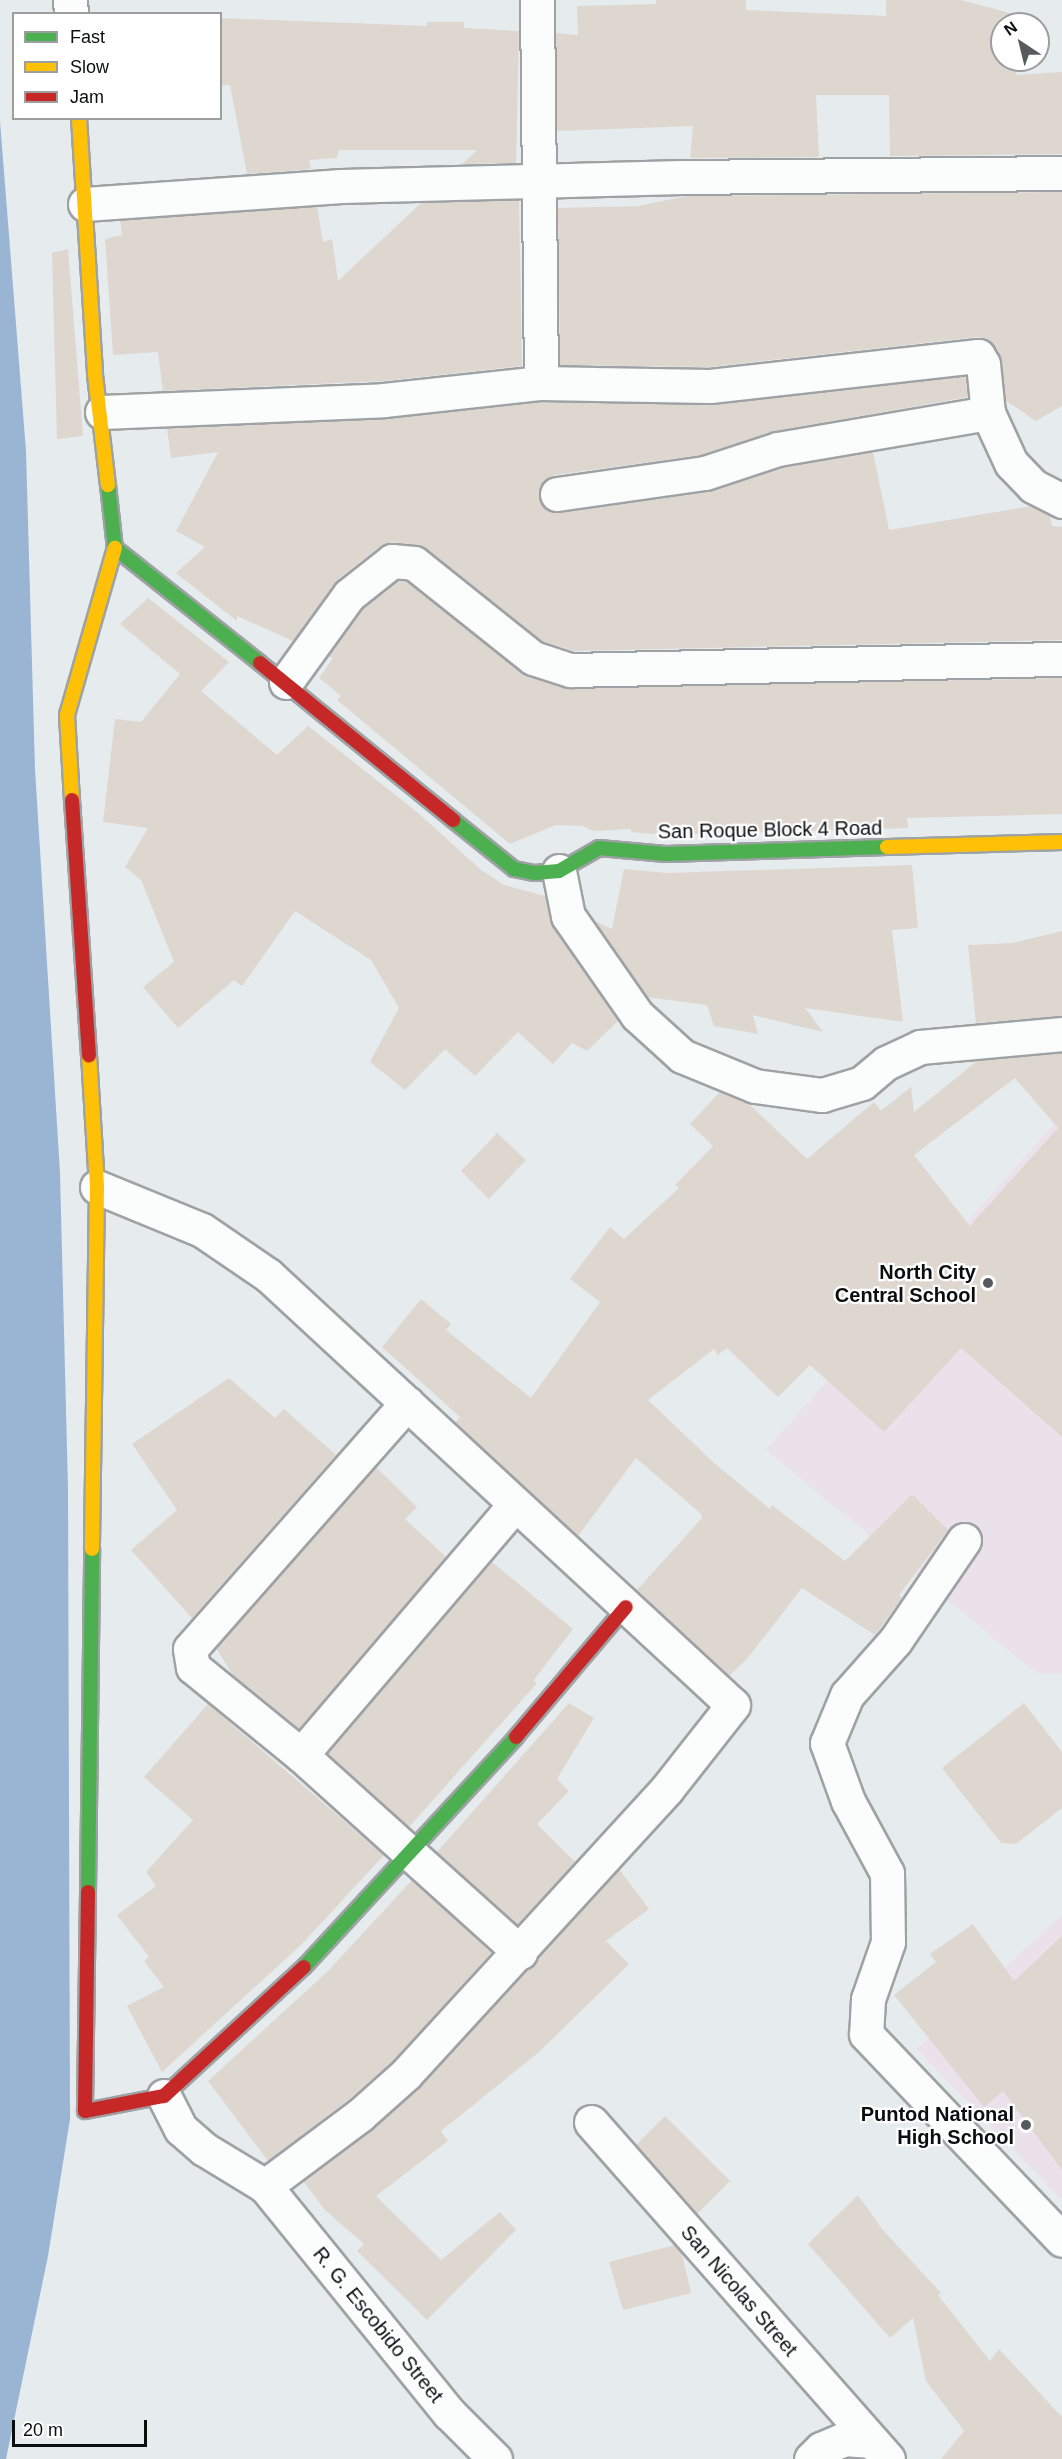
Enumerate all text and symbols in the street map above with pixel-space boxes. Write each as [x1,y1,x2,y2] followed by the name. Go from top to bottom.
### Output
[12,12,222,120] legend
[990,12,1050,72] north arrow
[1001,18,1020,39] text: N
[70,27,105,47] text: Fast
[70,57,109,77] text: Slow
[70,87,104,107] text: Jam
[658,816,882,844] street label: San Roque Block 4 Road
[835,1260,976,1307] place label: North City Central School
[981,1276,995,1290] marker: North City Central School
[861,2102,1014,2149] place label: Puntod National High School
[1019,2118,1033,2132] marker: Puntod National High School
[676,2221,802,2361] street label: San Nicolas Street
[308,2242,448,2408] street label: R. G. Escobido Street
[15,2408,150,2446] scale bar
[23,2420,63,2440] text: 20 m

